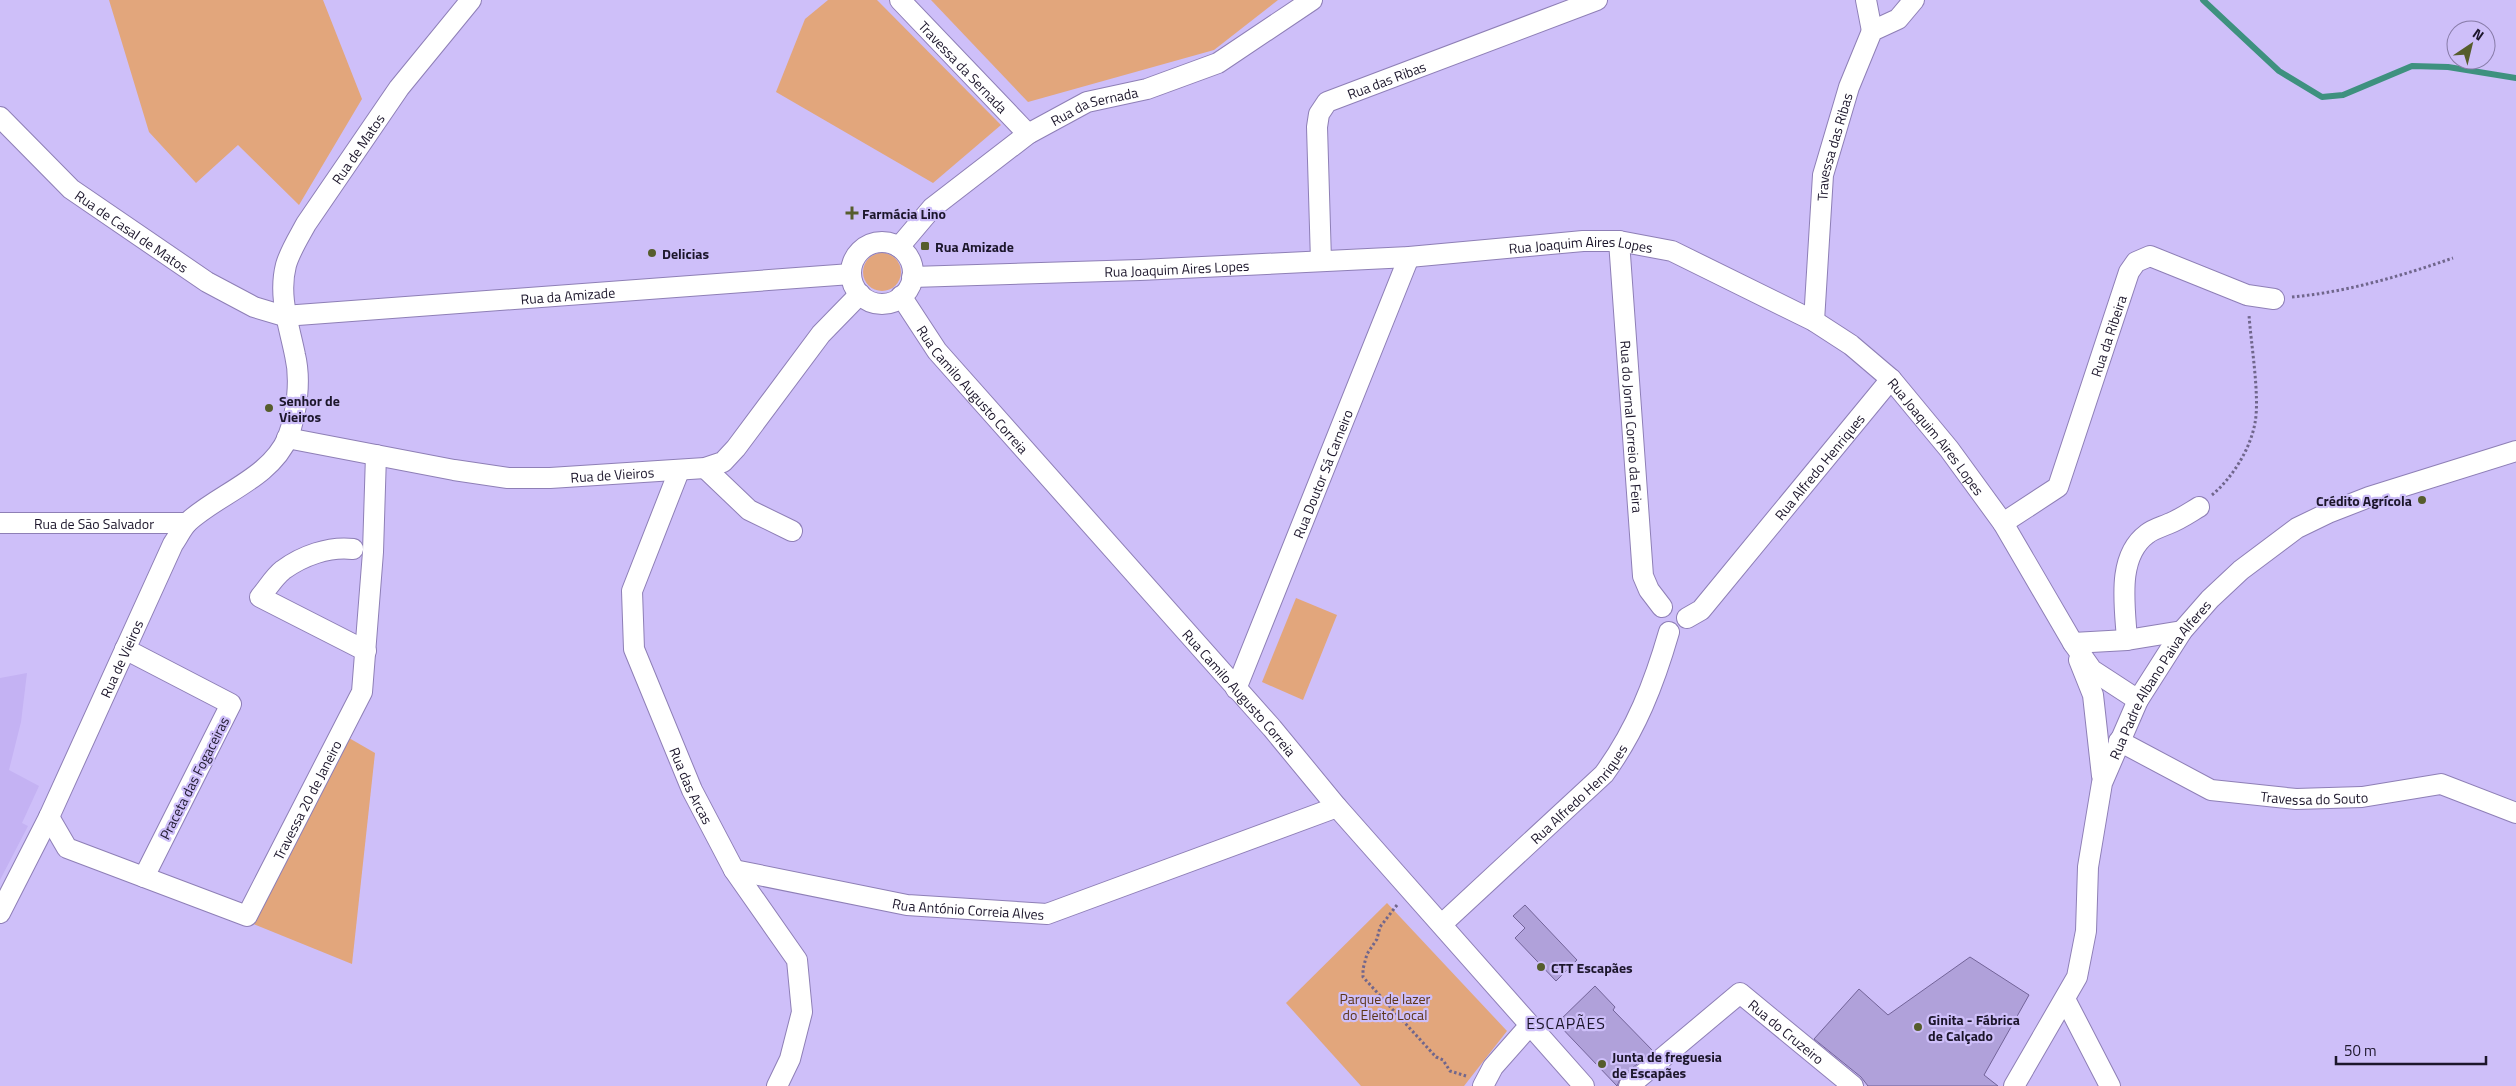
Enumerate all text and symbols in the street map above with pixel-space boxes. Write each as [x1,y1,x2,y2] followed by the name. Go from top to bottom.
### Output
[914,16,1013,117] street label: Travessa da Sernada
[2446,20,2496,70] north arrow
[2469,23,2489,45] text: N
[1344,55,1429,104] street label: Rua das Ribas
[1046,81,1140,131] street label: Rua da Sernada
[1811,90,1857,202] street label: Travessa das Ribas
[326,109,389,188] street label: Rua de Matos
[71,184,193,277] street label: Rua de Casal de Matos
[862,203,946,224] place label: Farmácia Lino
[846,207,858,219] marker: Farmácia Lino
[1508,231,1655,258] street label: Rua Joaquim Aires Lopes
[935,236,1014,257] place label: Rua Amizade
[919,240,931,252] marker: Rua Amizade
[662,243,709,264] place label: Delicias
[646,247,658,259] marker: Delicias
[1104,254,1250,282] street label: Rua Joaquim Aires Lopes
[520,281,616,309] street label: Rua da Amizade
[2085,292,2131,379] street label: Rua da Ribeira
[912,321,1034,458] street label: Rua Camilo Augusto Correia
[1616,340,1649,514] street label: Rua do Jornal Correio da Feira
[1883,373,1990,499] street label: Rua Joaquim Aires Lopes
[279,390,340,427] place label: Senhor de Vieiros
[263,402,275,414] marker: Senhor de Vieiros
[1287,406,1358,541] street label: Rua Doutor Sá Carneiro
[1769,409,1869,524] street label: Rua Alfredo Henriques
[570,461,655,487] street label: Rua de Vieiros
[2316,490,2412,511] place label: Crédito Agrícola
[2416,494,2428,506] marker: Crédito Agrícola
[34,513,154,534] street label: Rua de São Salvador
[2103,595,2215,762] street label: Rua Padre Albano Paiva Alferes
[94,616,148,701] street label: Rua de Vieiros
[1178,624,1301,761] street label: Rua Camilo Augusto Correia
[154,713,234,843] street label: Praceta das Fogaceiras
[267,736,346,863] street label: Travessa 20 de Janeiro
[1525,740,1632,848] street label: Rua Alfredo Henriques
[665,744,719,828] street label: Rua das Arcas
[2260,785,2370,810] street label: Travessa do Souto
[891,892,1045,924] street label: Rua António Correia Alves
[1551,957,1633,978] place label: CTT Escapães
[1535,961,1547,973] marker: CTT Escapães
[1340,988,1431,1025] park label: Parque de lazer do Eleito Local
[1744,994,1829,1069] street label: Rua do Cruzeiro
[1928,1009,2020,1046] place label: Ginita - Fábrica de Calçado
[1526,1011,1606,1035] district label: ESCAPÃES
[1912,1021,1924,1033] marker: Ginita - Fábrica de Calçado
[2336,1034,2486,1066] scale bar
[2344,1039,2377,1062] text: 50 m
[1612,1046,1722,1083] place label: Junta de freguesia de Escapães
[1596,1058,1608,1070] marker: Junta de freguesia de Escapães

